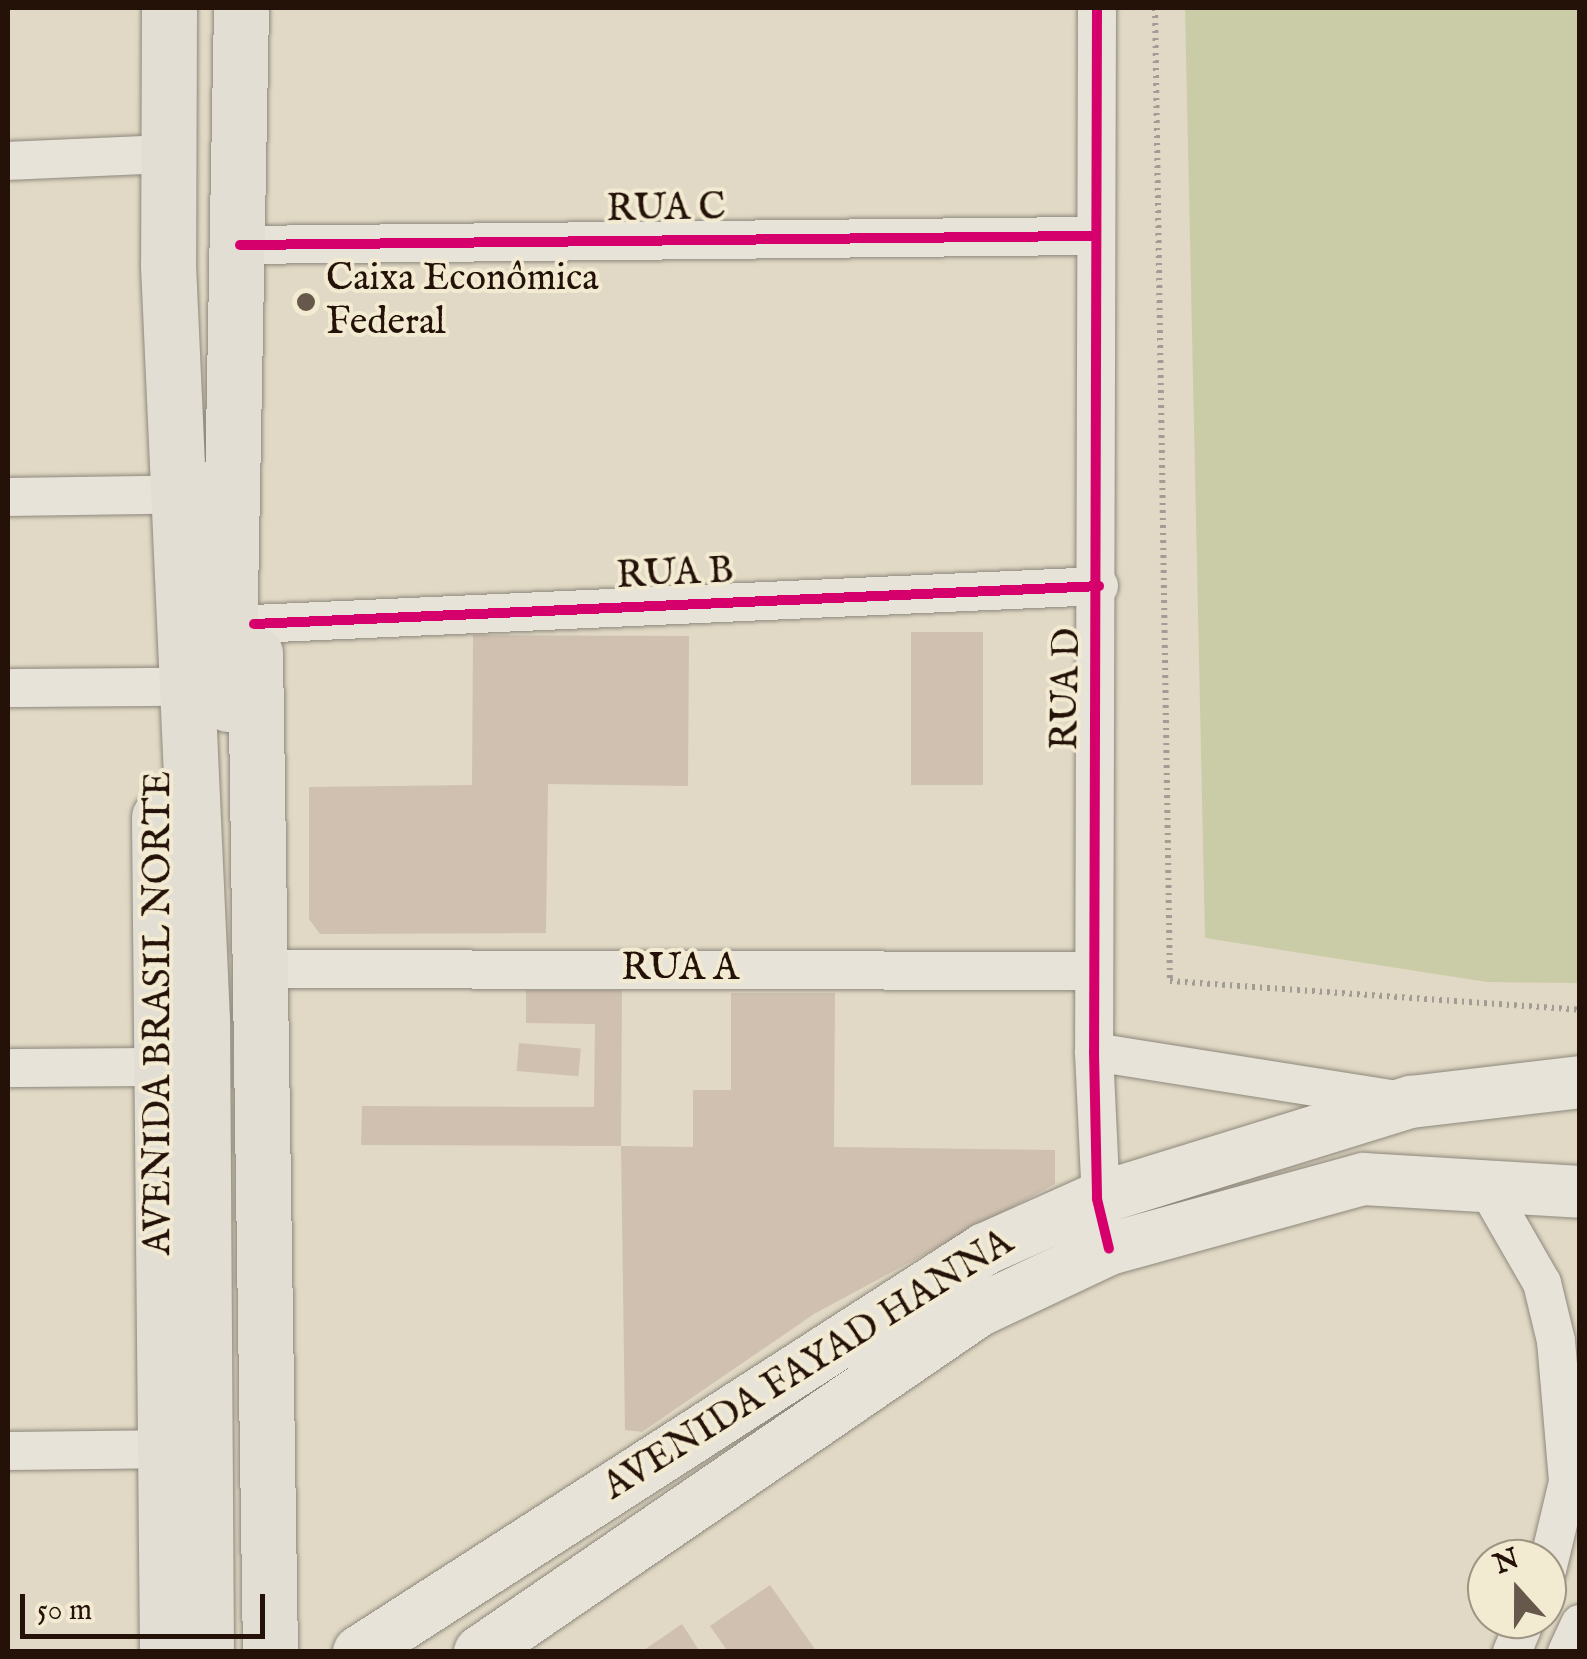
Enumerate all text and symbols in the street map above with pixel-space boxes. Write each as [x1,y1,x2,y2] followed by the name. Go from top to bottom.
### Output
[606,186,726,234] street label: RUA C
[326,257,599,346] place label: Caixa Econômica Federal
[295,291,317,313] marker: Caixa Econômica Federal
[615,549,735,601] street label: RUA B
[1044,627,1092,751] street label: RUA D
[137,771,183,1255] street label: AVENIDA BRASIL NORTE
[621,947,739,993] street label: RUA A
[596,1221,1022,1511] street label: AVENIDA FAYAD HANNA
[1467,1539,1567,1639] north arrow
[1489,1542,1524,1583] text: N
[25,1574,270,1636] scale bar
[37,1592,92,1630] text: 50 m

